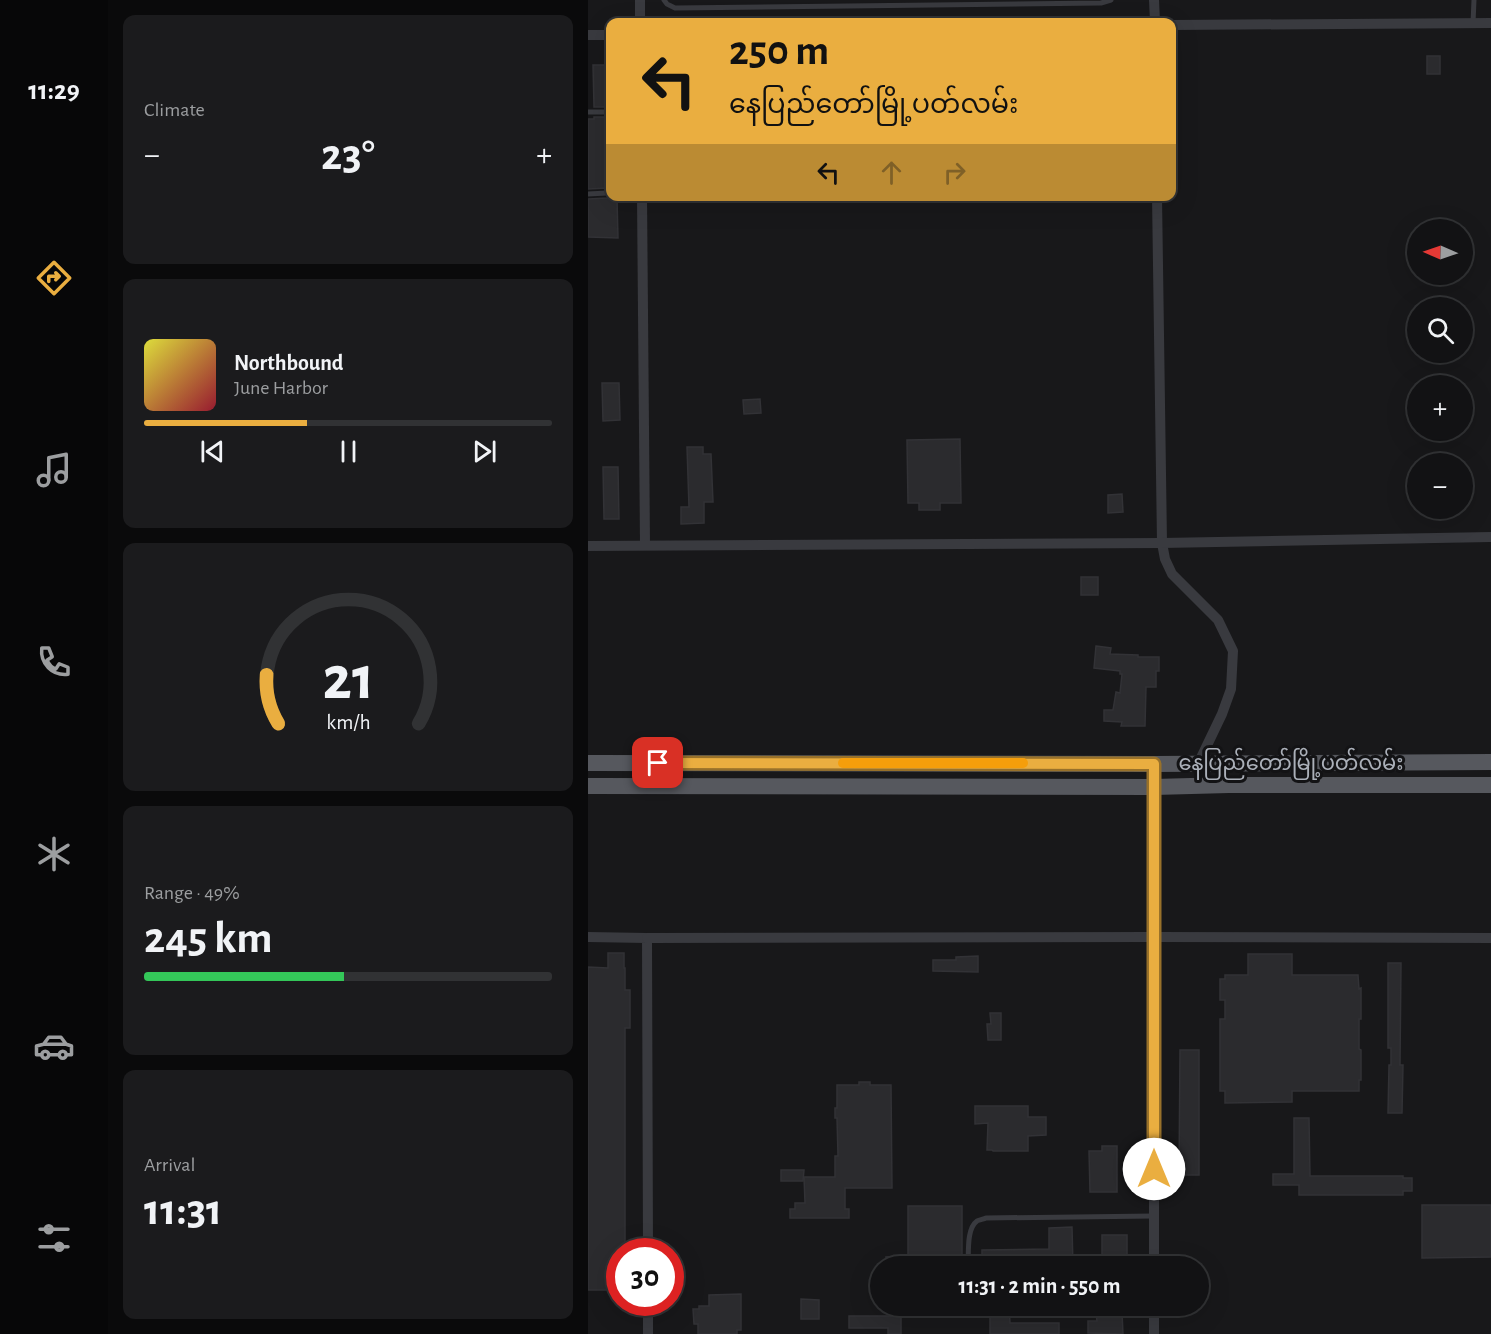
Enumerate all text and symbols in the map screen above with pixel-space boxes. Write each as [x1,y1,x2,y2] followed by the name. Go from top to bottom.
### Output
[729,30,829,72] text: 250 m
[630,42,708,120] icon: left
[28,77,80,104] text: 11:29
[729,91,1018,118] text: နေပြည်တော်မြို့ပတ်လမ်း
[144,100,205,120] text: Climate
[321,133,375,178] text: 23°
[144,139,160,172] text: −
[536,139,552,172] text: +
[812,156,845,189] icon: left
[875,156,908,189] icon: ahead
[938,156,971,189] icon: right
[1407,219,1473,285] north arrow
[1407,219,1473,519] map controls
[33,257,75,299] icon: directions
[1407,297,1473,363] button: search
[234,352,343,374] text: Northbound
[1407,375,1473,441] button: +
[234,378,328,398] text: June Harbor
[196,435,229,468] icon: previous
[332,435,365,468] icon: pause
[468,435,501,468] icon: next
[33,449,75,491] icon: music
[1407,453,1473,519] button: −
[33,641,75,683] icon: phone
[322,648,374,710] text: 21
[326,712,370,733] text: km/h
[632,737,683,788] pin
[641,746,674,779] icon: arrive
[1178,747,1404,780] street label: နေပြည်တော်မြို့ပတ်လမ်း
[33,833,75,875] icon: climate
[144,883,240,903] text: Range · 49%
[144,916,273,961] text: 245 km
[33,1025,75,1067] icon: car
[1122,1137,1186,1201] position arrow
[144,1155,195,1175] text: Arrival
[144,1188,222,1233] text: 11:31
[33,1217,75,1259] icon: filters
[606,1238,684,1316] speed limit sign: 30
[958,1275,1121,1297] text: 11:31 · 2 min · 550 m

